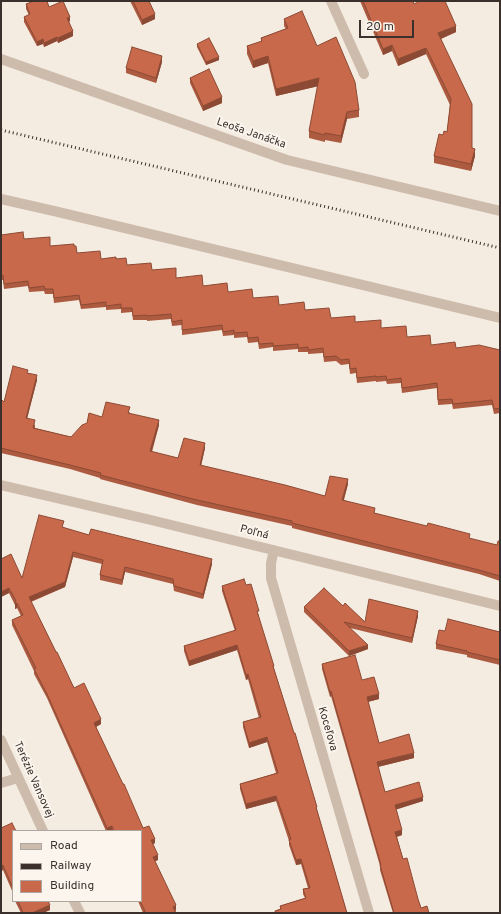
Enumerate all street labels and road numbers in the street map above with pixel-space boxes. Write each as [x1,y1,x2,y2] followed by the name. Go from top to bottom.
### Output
[215,116,287,152] street label: Leoša Janáčka
[238,523,270,543] street label: Poľná
[314,705,340,753] street label: Koceľova
[10,740,56,820] street label: Terézie Vansovej

